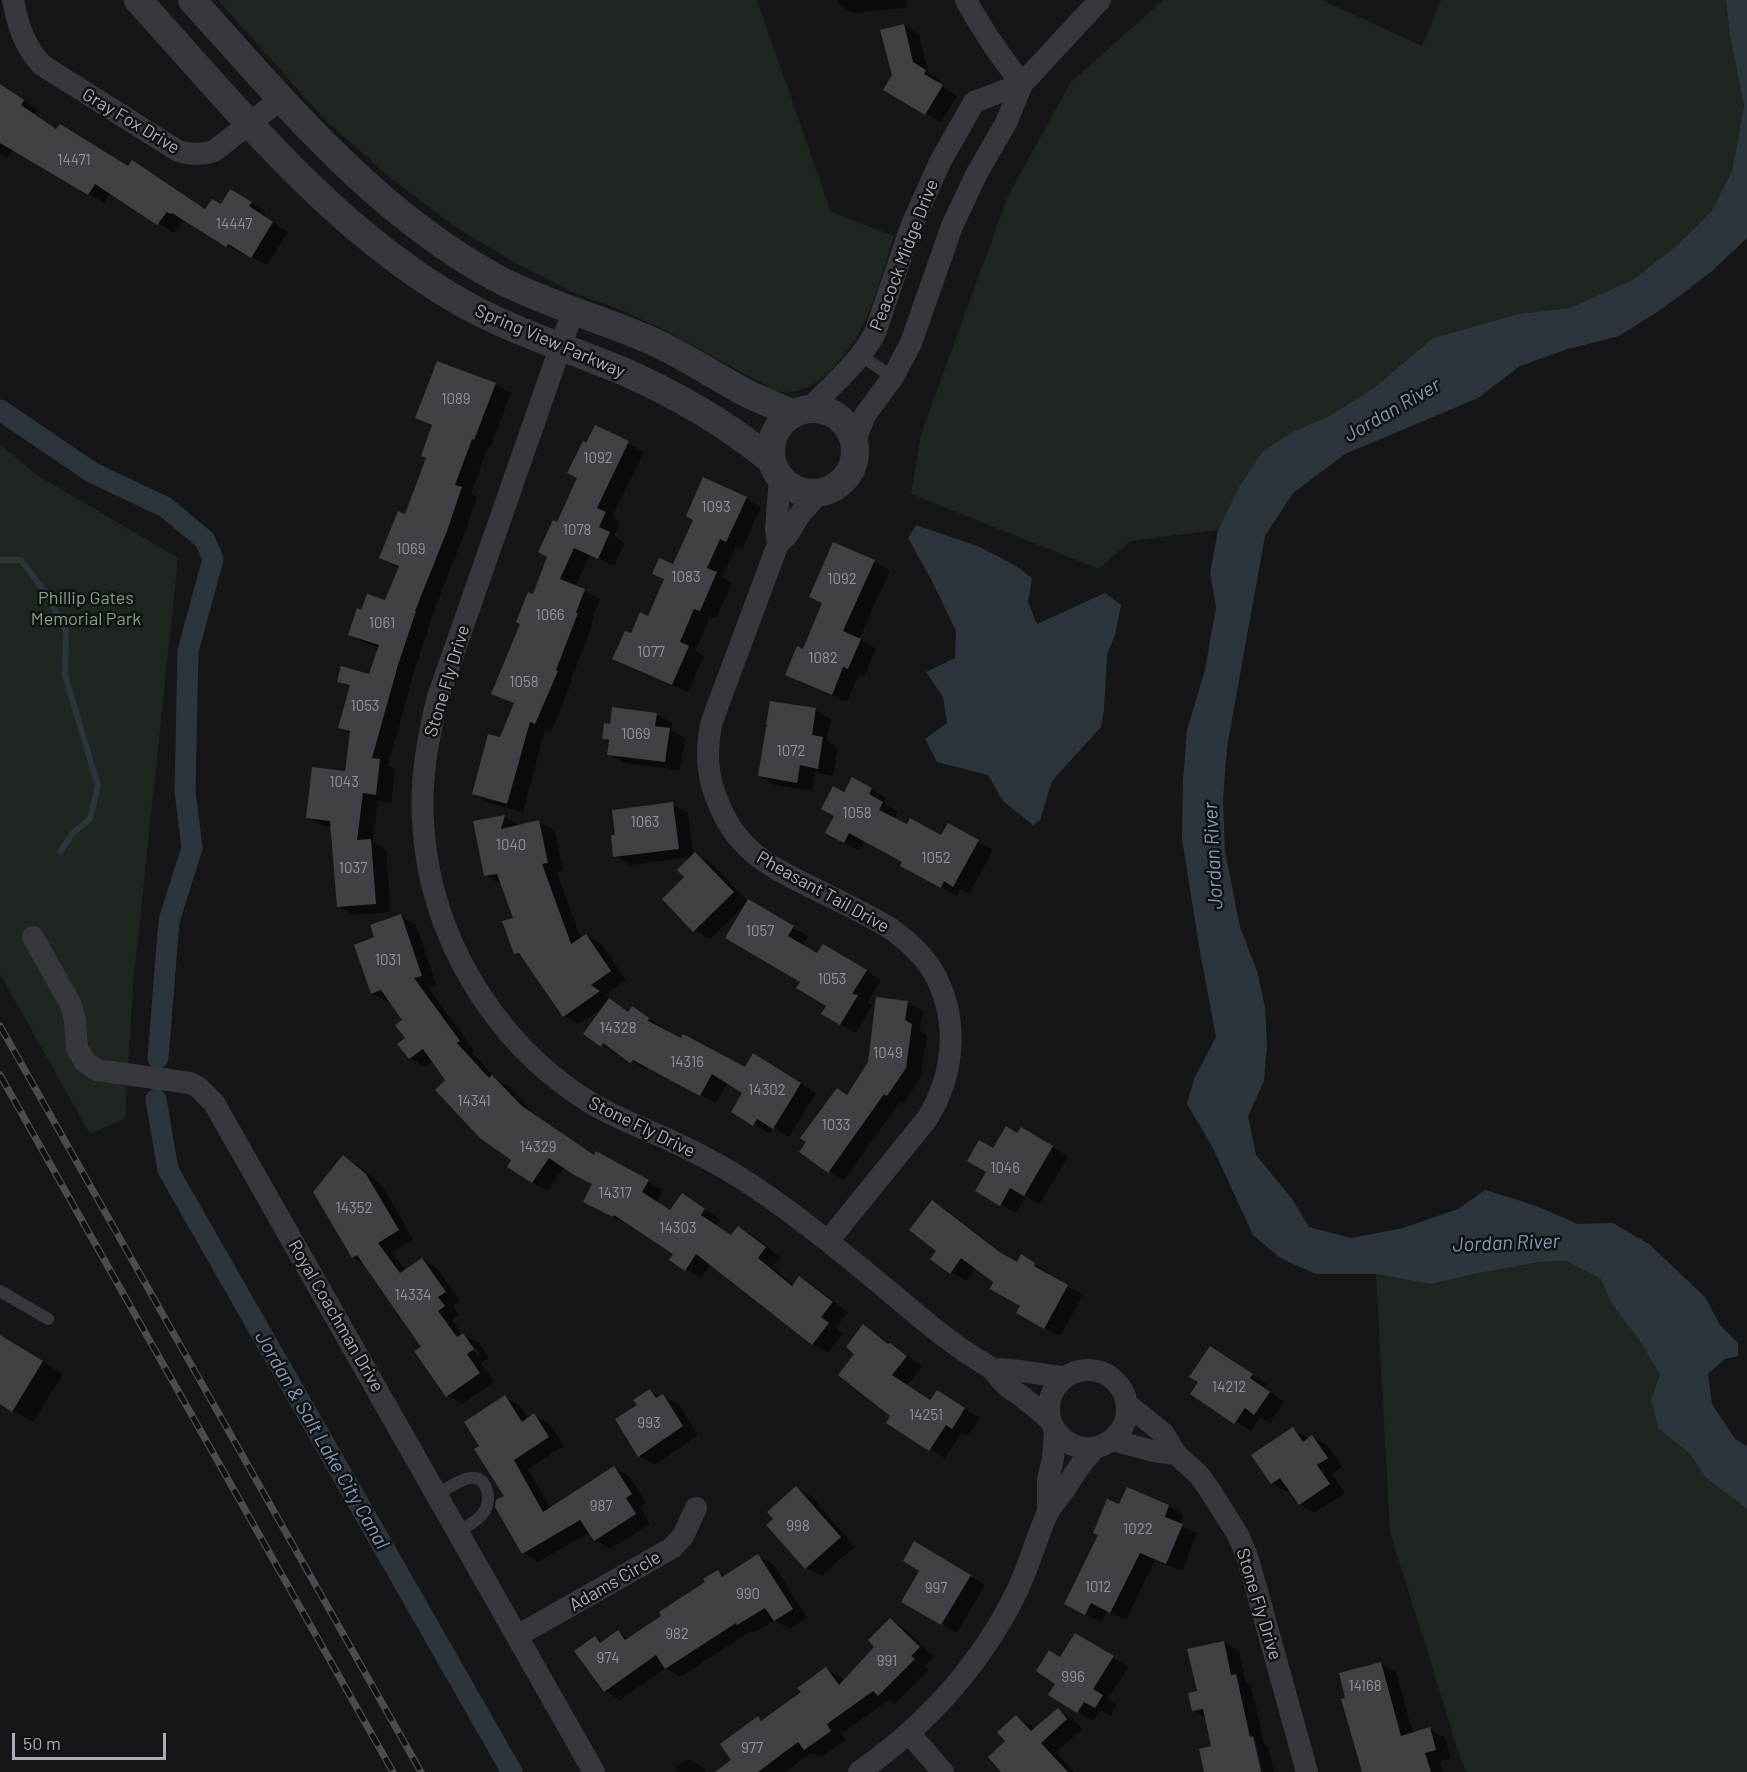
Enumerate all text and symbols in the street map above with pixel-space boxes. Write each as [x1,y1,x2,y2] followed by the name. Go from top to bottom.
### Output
[78,83,184,159] street label: Gray Fox Drive
[57,151,91,169] house number: 14471
[865,176,943,334] street label: Peacock Midge Drive
[216,215,252,233] house number: 14447
[472,300,628,382] street label: Spring View Parkway
[1340,373,1444,447] water label: Jordan River
[441,390,471,408] house number: 1089
[583,449,613,467] house number: 1092
[701,498,731,516] house number: 1093
[563,521,591,539] house number: 1078
[396,540,426,558] house number: 1069
[671,568,701,586] house number: 1083
[827,570,857,588] house number: 1092
[31,587,141,630] park label: Phillip Gates Memorial Park
[535,606,565,624] house number: 1066
[369,614,395,632] house number: 1061
[420,623,474,739] street label: Stone Fly Drive
[637,643,665,661] house number: 1077
[808,649,838,667] house number: 1082
[509,673,539,691] house number: 1058
[350,697,380,715] house number: 1053
[621,725,651,743] house number: 1069
[777,742,805,760] house number: 1072
[329,773,359,791] house number: 1043
[1198,802,1228,910] water label: Jordan River
[842,804,872,822] house number: 1058
[630,813,660,831] house number: 1063
[496,836,526,854] house number: 1040
[753,847,893,937] street label: Pheasant Tail Drive
[921,849,951,867] house number: 1052
[339,859,367,877] house number: 1037
[746,922,774,940] house number: 1057
[375,951,401,969] house number: 1031
[817,970,847,988] house number: 1053
[599,1019,637,1037] house number: 14328
[873,1044,903,1062] house number: 1049
[670,1053,704,1071] house number: 14316
[748,1081,786,1099] house number: 14302
[457,1092,491,1110] house number: 14341
[585,1092,699,1162] street label: Stone Fly Drive
[821,1116,851,1134] house number: 1033
[519,1138,557,1156] house number: 14329
[990,1159,1020,1177] house number: 1046
[598,1184,632,1202] house number: 14317
[336,1199,372,1217] house number: 14352
[659,1219,697,1237] house number: 14303
[1452,1229,1560,1257] water label: Jordan River
[284,1236,388,1396] street label: Royal Coachman Drive
[394,1286,432,1304] house number: 14334
[250,1327,394,1553] water label: Jordan & Salt Lake City Canal
[1212,1378,1246,1396] house number: 14212
[909,1406,943,1424] house number: 14251
[637,1414,661,1432] house number: 993
[590,1497,612,1515] house number: 987
[786,1517,810,1535] house number: 998
[1123,1520,1153,1538] house number: 1022
[565,1546,665,1616] street label: Adams Circle
[1232,1546,1286,1662] street label: Stone Fly Drive
[1085,1578,1111,1596] house number: 1012
[925,1579,947,1597] house number: 997
[736,1585,760,1603] house number: 990
[665,1625,689,1643] house number: 982
[596,1649,620,1667] house number: 974
[877,1652,897,1670] house number: 991
[1061,1668,1085,1686] house number: 996
[1349,1677,1381,1695] house number: 14168
[15,1721,170,1759] scale bar
[23,1732,61,1754] text: 50 m
[741,1739,763,1757] house number: 977

